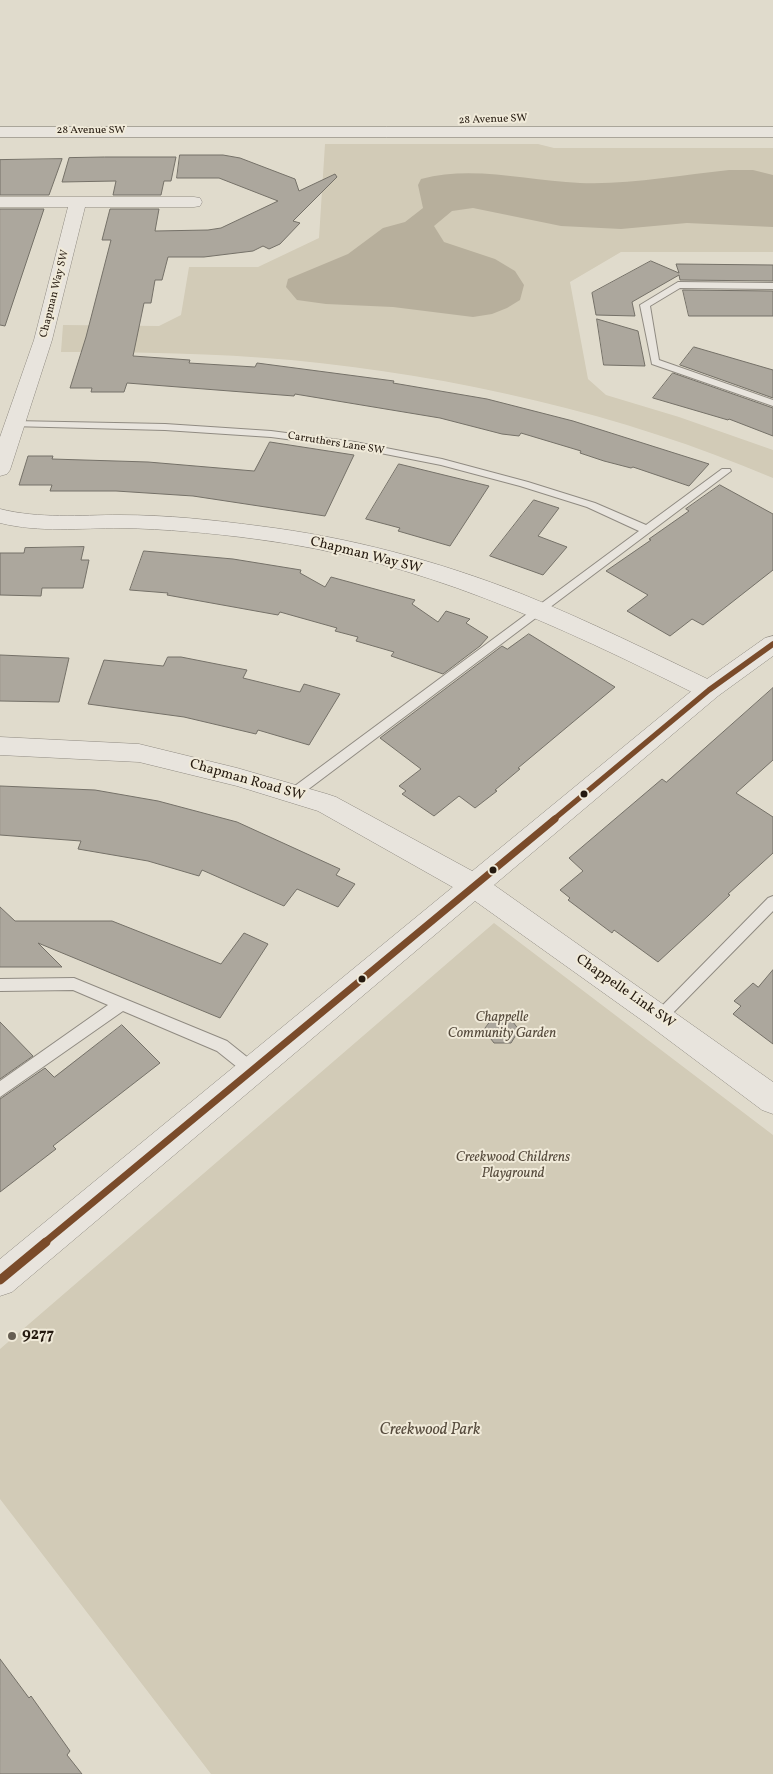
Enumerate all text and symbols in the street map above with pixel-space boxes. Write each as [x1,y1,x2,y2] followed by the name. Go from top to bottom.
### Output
[458,112,528,128] street label: 28 Avenue SW
[57,124,125,138] street label: 28 Avenue SW
[38,249,72,339] street label: Chapman Way SW
[287,430,385,458] street label: Carruthers Lane SW
[308,534,424,578] street label: Chapman Way SW
[188,757,306,805] street label: Chapman Road SW
[579,789,589,799] unlabelled marker
[488,865,498,875] unlabelled marker
[572,951,678,1033] street label: Chappelle Link SW
[357,974,367,984] unlabelled marker
[448,1010,556,1042] park label: Chappelle Community Garden
[456,1150,570,1182] park label: Creekwood Childrens Playground
[22,1326,54,1346] place label: 9277
[6,1330,18,1342] marker: 9277
[380,1421,480,1441] park label: Creekwood Park

